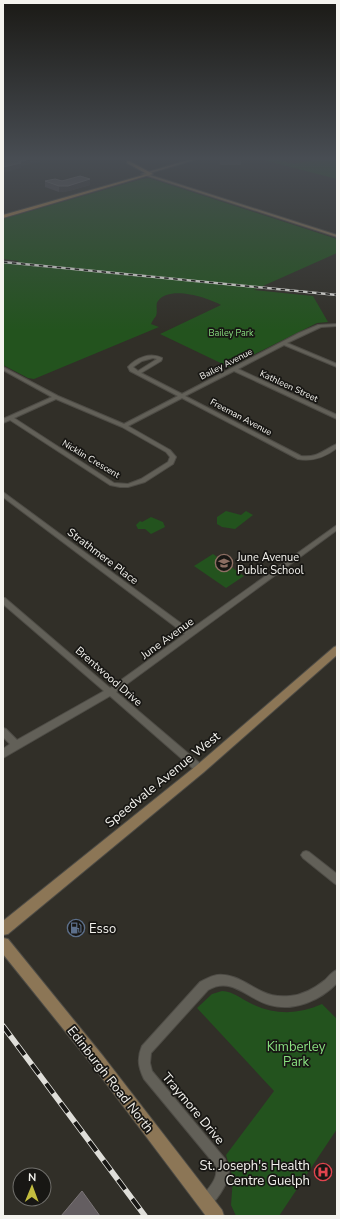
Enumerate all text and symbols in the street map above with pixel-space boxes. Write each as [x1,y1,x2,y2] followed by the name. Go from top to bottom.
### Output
[208,327,254,339] park label: Bailey Park
[197,345,255,382] street label: Bailey Avenue
[258,367,321,405] street label: Kathleen Street
[208,396,274,438] street label: Freeman Avenue
[60,437,123,481] street label: Nicklin Crescent
[64,525,141,588] street label: Strathmere Place
[236,550,305,578] place label: June Avenue Public School
[214,553,234,573] school or university icon: June Avenue Public School
[137,614,197,663] street label: June Avenue
[72,643,145,710] street label: Brentwood Drive
[101,727,224,832] street label: Speedvale Avenue West
[66,918,86,938] fuel station icon: Esso
[89,920,116,938] place label: Esso
[63,1023,158,1137] street label: Edinburgh Road North
[267,1038,326,1071] park label: Kimberley Park
[158,1069,229,1149] street label: Traymore Drive
[200,1157,310,1190] place label: St. Joseph's Health Centre Guelph
[313,1162,333,1182] hospital icon: St. Joseph's Health Centre Guelph
[12,1167,52,1207] north arrow
[28,1170,36,1185] text: N

